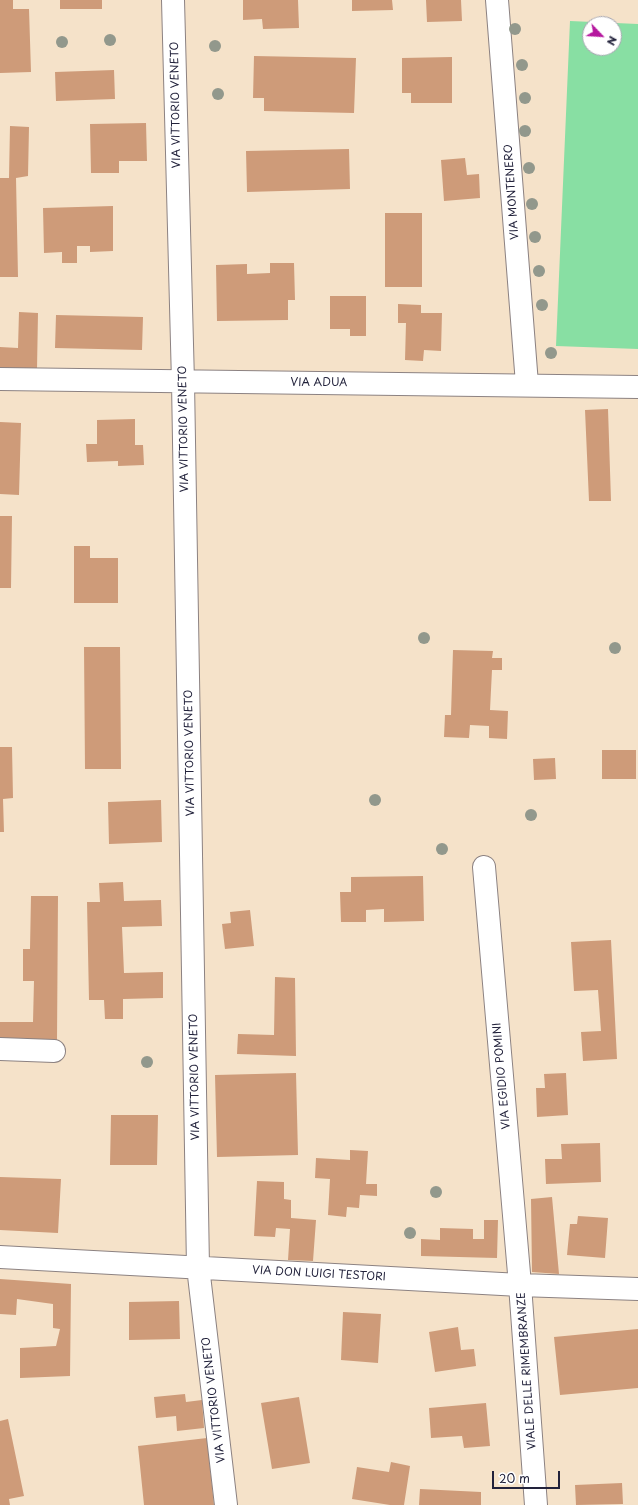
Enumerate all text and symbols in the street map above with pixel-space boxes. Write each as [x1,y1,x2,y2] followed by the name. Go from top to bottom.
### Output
[582,16,622,56] north arrow
[603,33,622,48] text: N
[168,42,184,168] street label: VIA VITTORIO VENETO
[502,144,522,240] street label: VIA MONTENERO
[176,366,192,492] street label: VIA VITTORIO VENETO
[291,376,347,390] street label: VIA ADUA
[182,690,198,816] street label: VIA VITTORIO VENETO
[187,1014,203,1140] street label: VIA VITTORIO VENETO
[491,1022,513,1130] street label: VIA EGIDIO POMINI
[252,1264,386,1284] street label: VIA DON LUIGI TESTORI
[515,1292,539,1450] street label: VIALE DELLE RIMEMBRANZE
[200,1336,228,1464] street label: VIA VITTORIO VENETO
[494,1463,562,1489] scale bar
[499,1469,530,1487] text: 20 m

